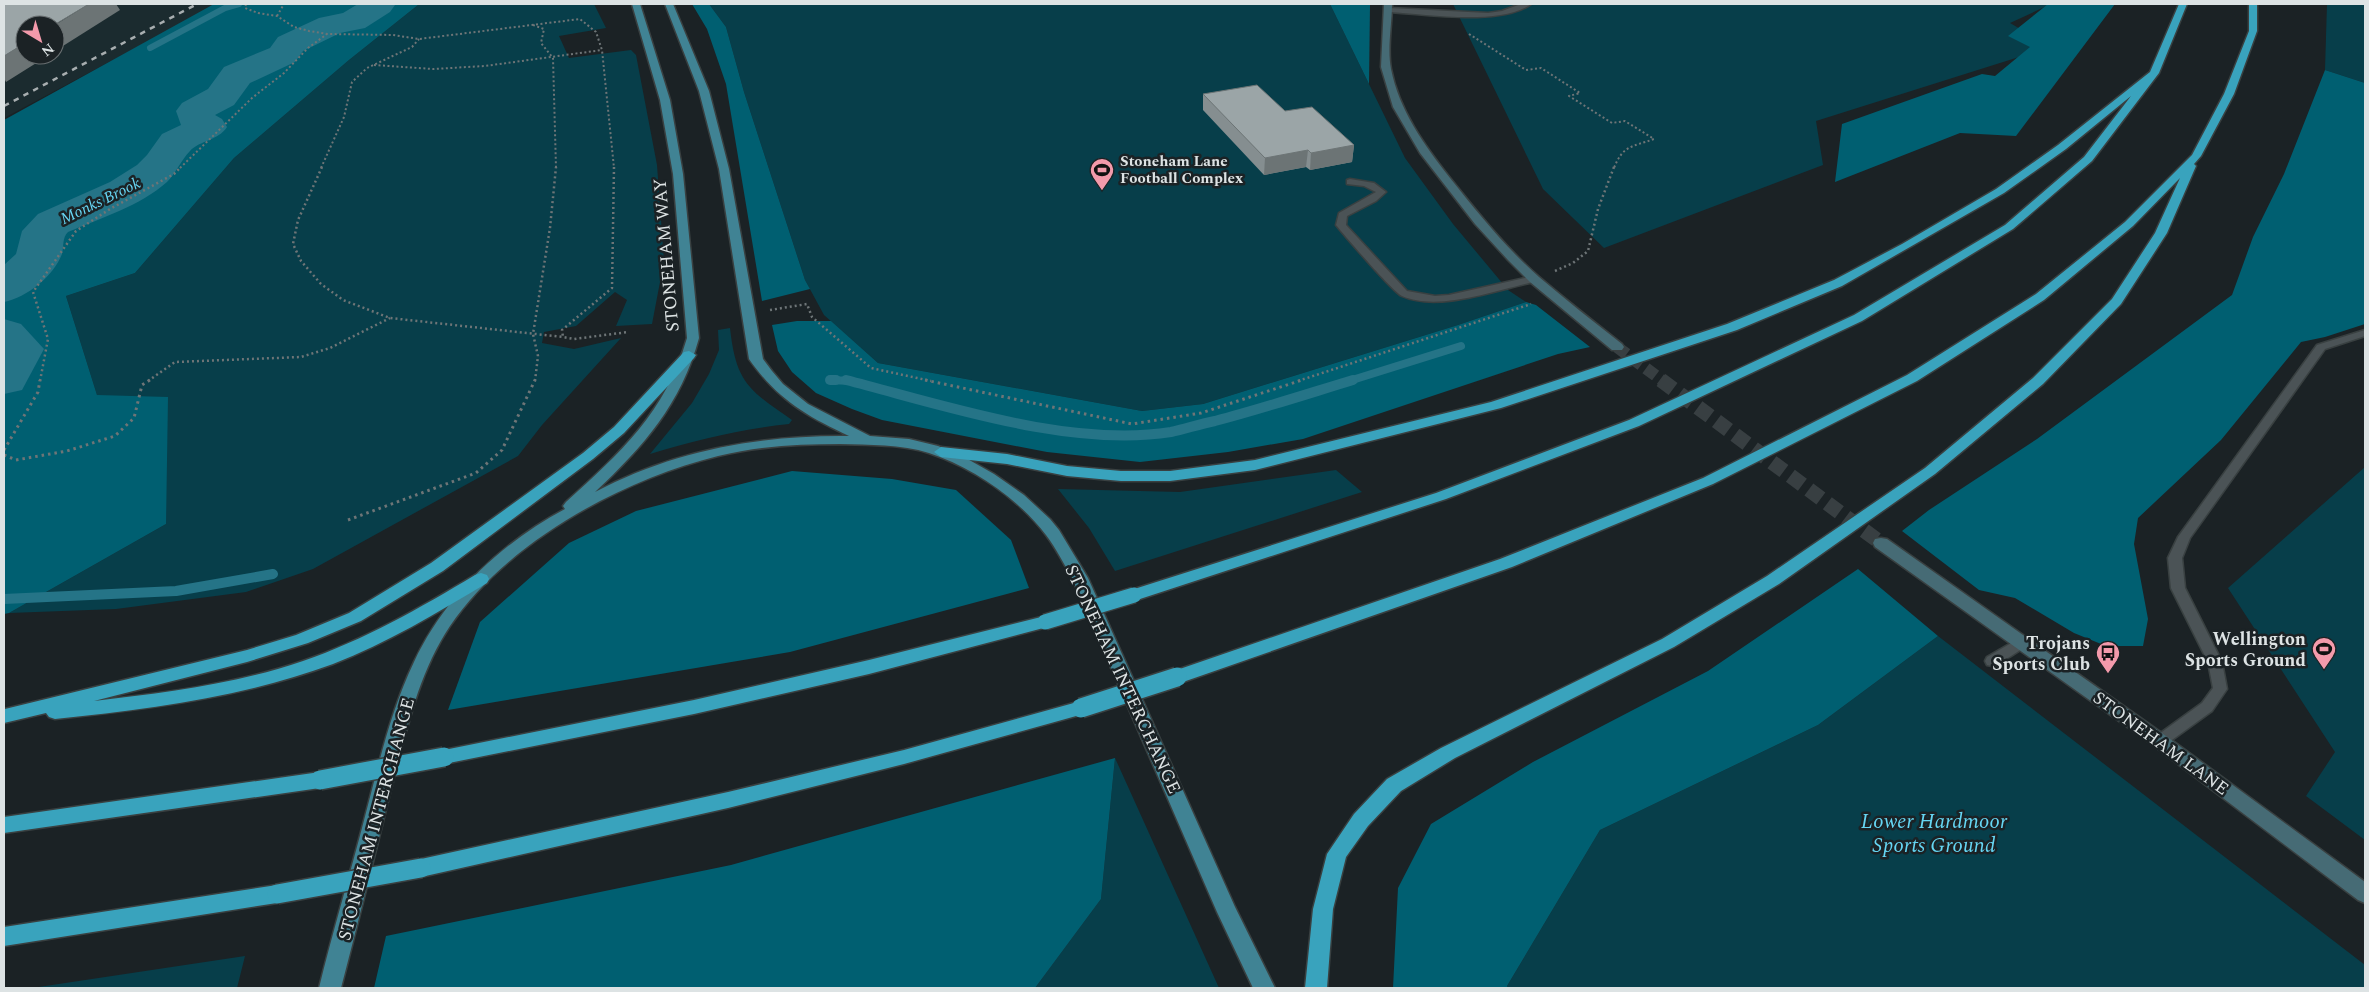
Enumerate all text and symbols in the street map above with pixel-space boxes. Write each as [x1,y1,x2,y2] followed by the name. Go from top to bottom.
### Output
[15,15,65,65] north arrow
[37,38,59,62] text: N
[1120,150,1243,190] place label: Stoneham Lane Football Complex
[1089,157,1115,191] sports icon: Stoneham Lane Football Complex
[56,171,145,231] water label: Monks Brook
[646,177,687,333] street label: STONEHAM WAY
[1057,560,1188,798] street label: STONEHAM INTERCHANGE
[2185,626,2306,674] place label: Wellington Sports Ground
[1992,630,2090,678] place label: Trojans Sports Club
[2311,636,2337,670] sports icon: Wellington Sports Ground
[2095,640,2121,674] bus stop icon: Trojans Sports Club
[2087,685,2234,802] street label: STONEHAM LANE
[331,695,422,943] street label: STONEHAM INTERCHANGE
[1861,806,2008,862] park label: Lower Hardmoor Sports Ground

